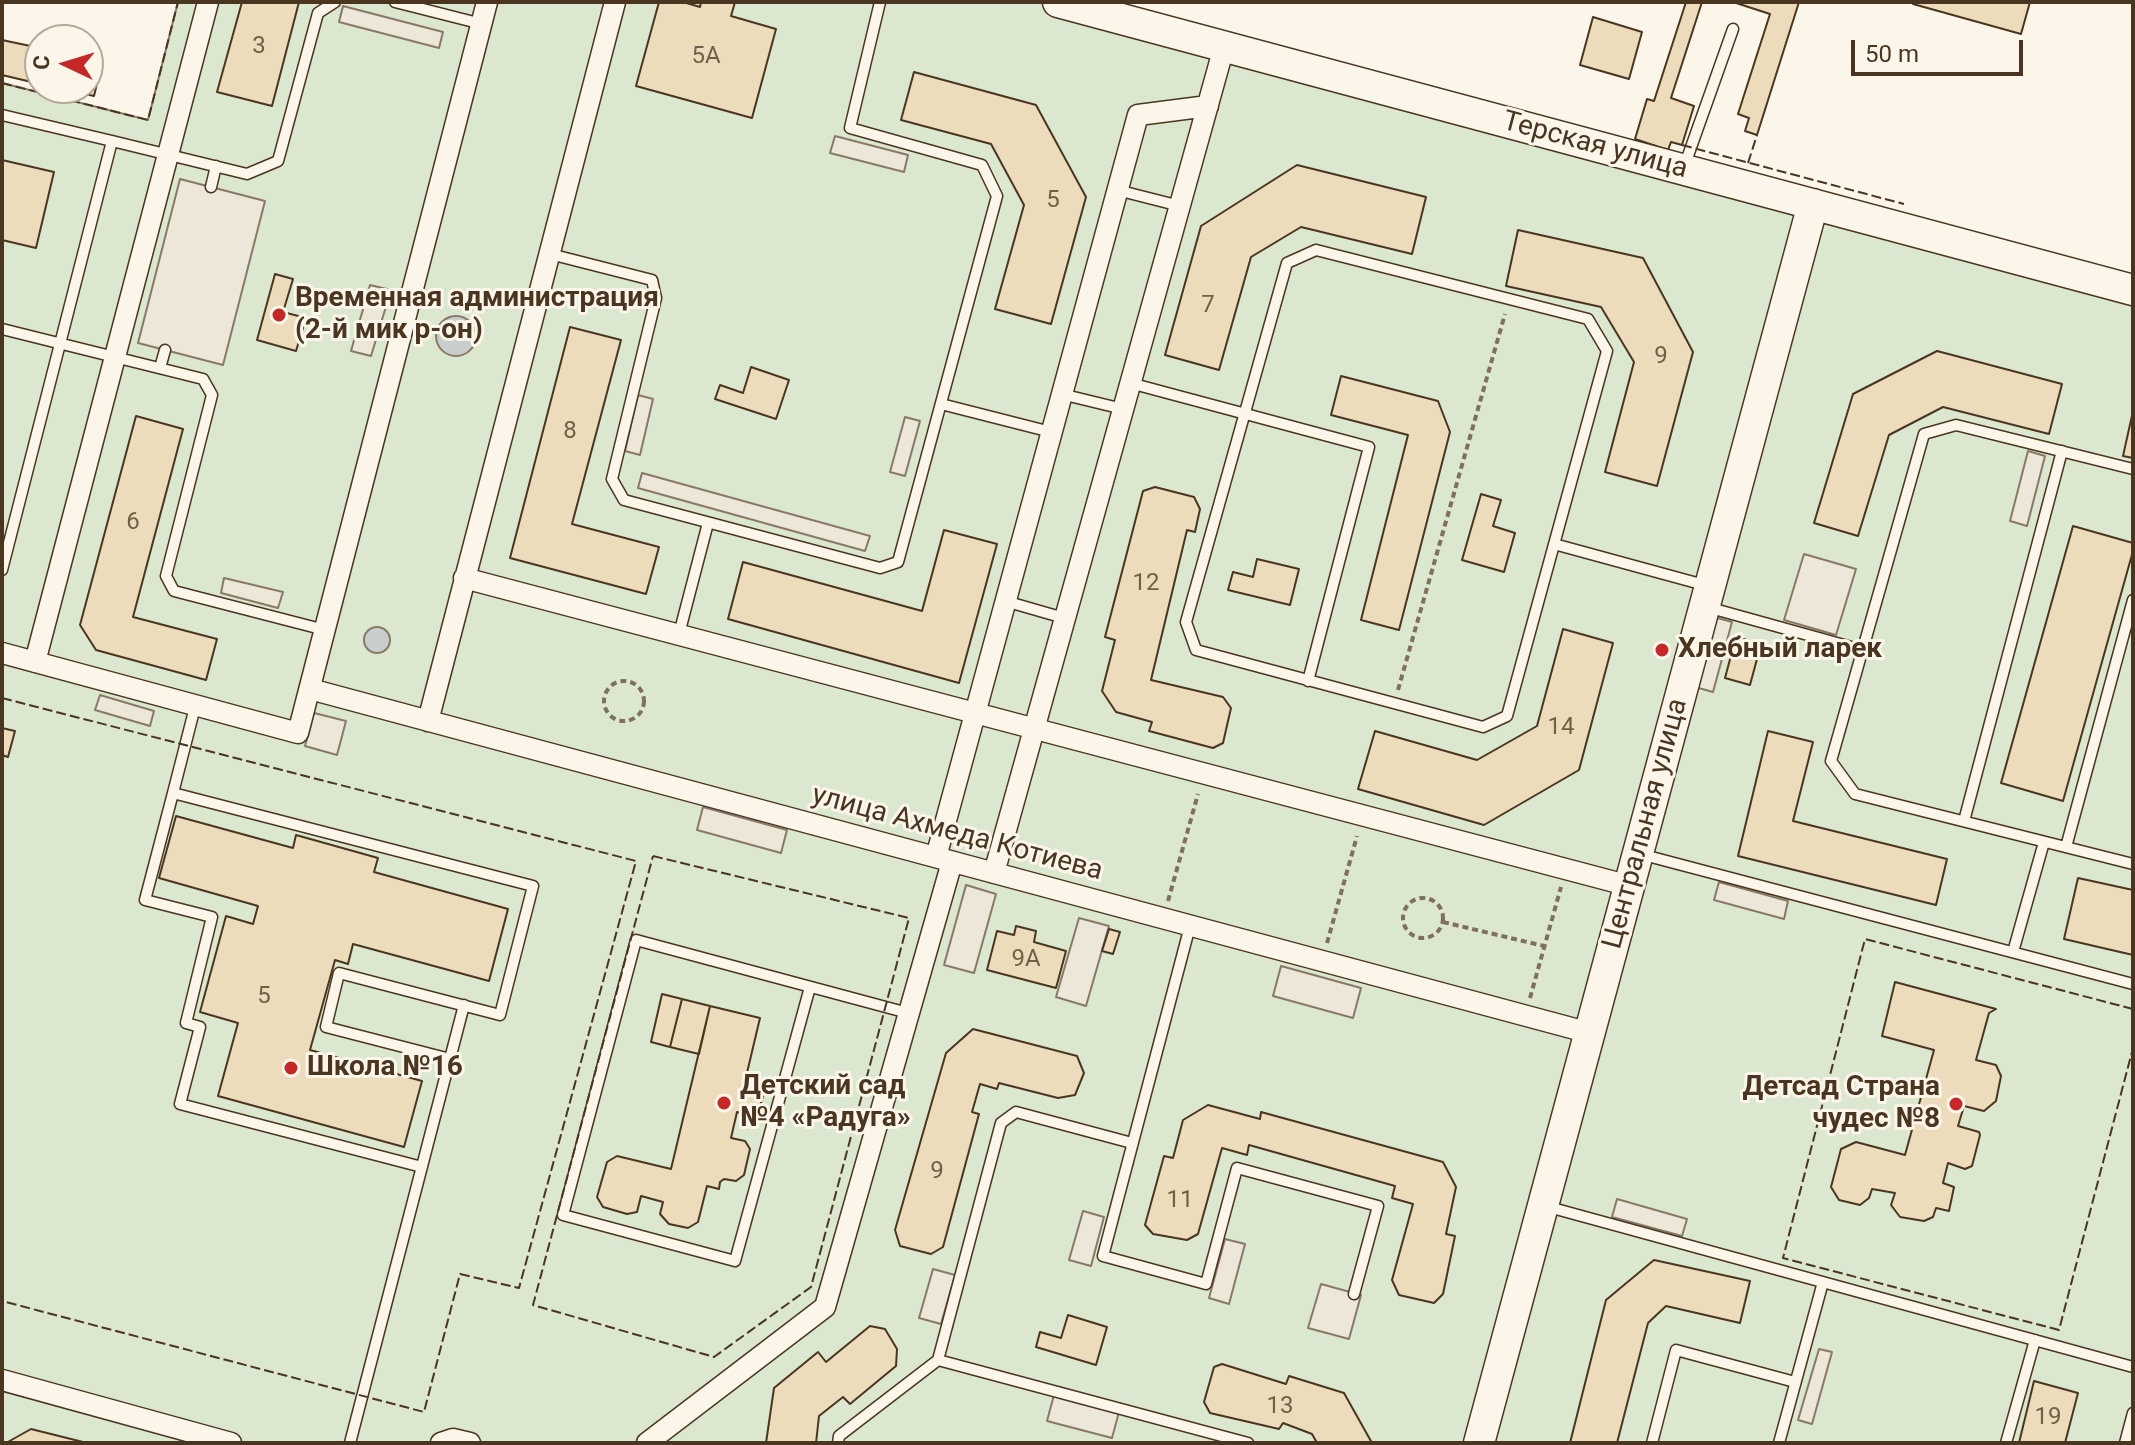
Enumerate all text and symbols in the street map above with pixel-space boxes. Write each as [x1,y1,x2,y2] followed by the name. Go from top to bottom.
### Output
[24,24,104,104] north arrow
[1855,24,2027,74] scale bar
[252,33,266,61] house number: 3
[1865,40,1919,68] text: 50 m
[691,43,721,71] house number: 5А
[29,54,55,70] text: С
[1499,105,1691,187] street label: Терская улица
[1046,187,1060,215] house number: 5
[295,282,659,348] place label: Временная администрация (2-й мик р-он)
[1201,292,1215,320] house number: 7
[270,306,288,324] marker: Временная администрация (2-й мик р-он)
[1654,343,1668,371] house number: 9
[563,418,577,446] house number: 8
[126,509,140,537] house number: 6
[1133,570,1159,598] house number: 12
[1678,633,1882,667] place label: Хлебный ларек
[1653,641,1671,659] marker: Хлебный ларек
[1596,695,1696,953] street label: Центральная улица
[1548,714,1574,742] house number: 14
[808,779,1106,889] street label: улица Ахмеда Котиева
[1011,946,1041,974] house number: 9А
[257,983,271,1011] house number: 5
[307,1051,463,1085] place label: Школа №16
[282,1059,300,1077] marker: Школа №16
[740,1070,911,1136] place label: Детский сад №4 «Радуга»
[1742,1071,1940,1137] place label: Детсад Страна чудес №8
[715,1094,733,1112] marker: Детский сад №4 «Радуга»
[1947,1095,1965,1113] marker: Детсад Страна чудес №8
[930,1158,944,1186] house number: 9
[1167,1187,1193,1215] house number: 11
[1267,1393,1293,1421] house number: 13
[2035,1404,2061,1432] house number: 19

